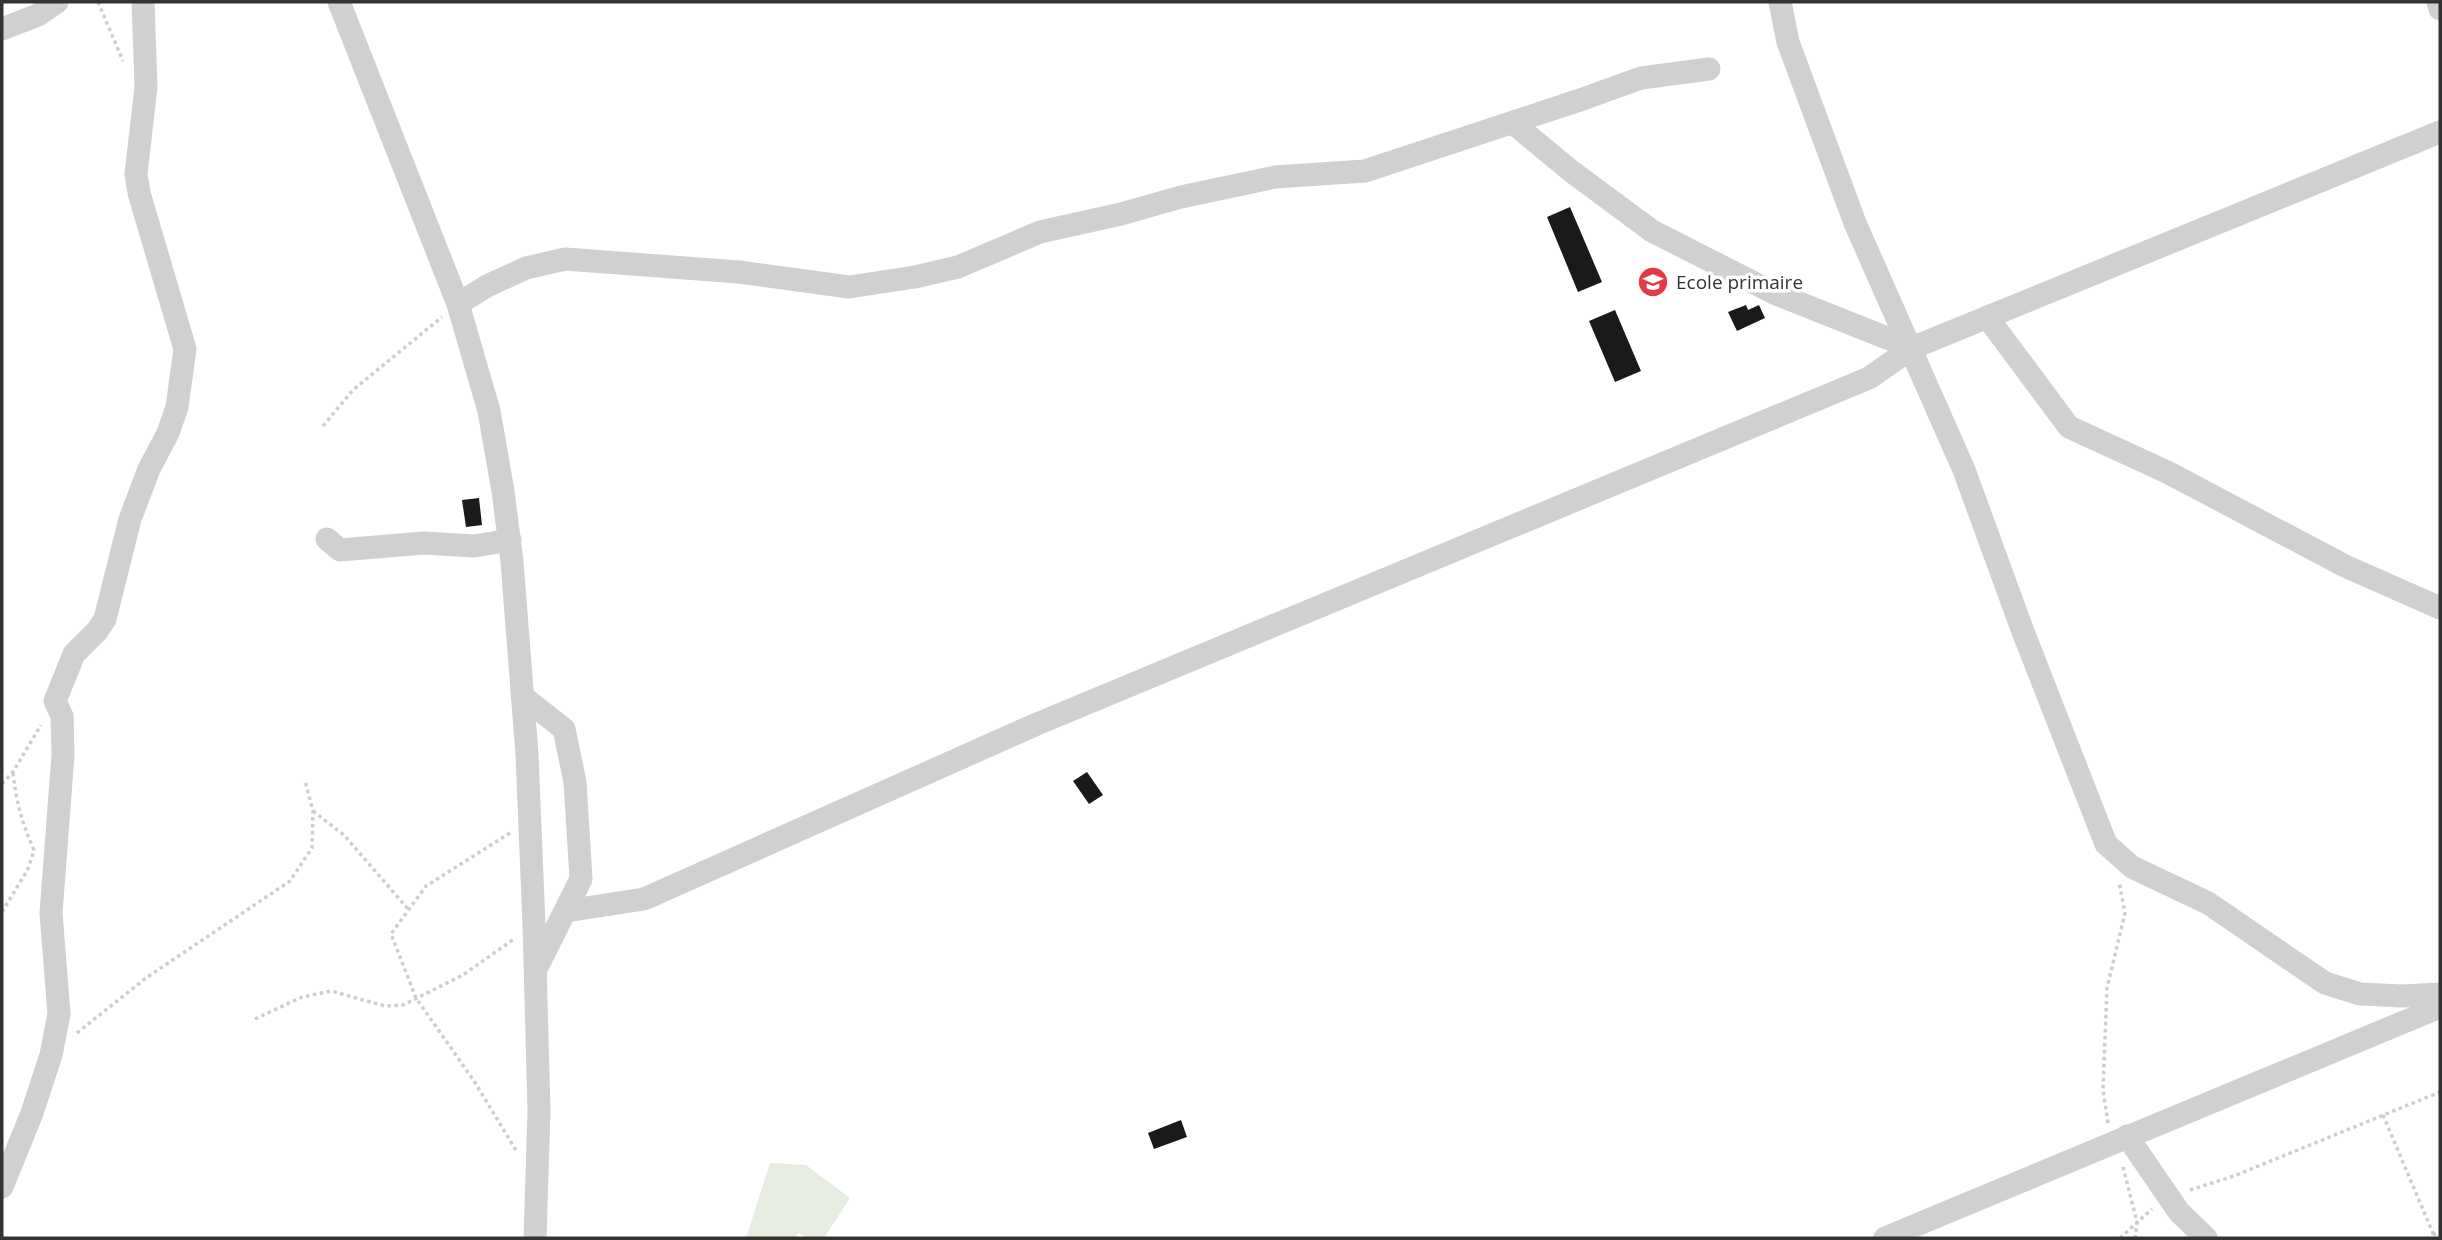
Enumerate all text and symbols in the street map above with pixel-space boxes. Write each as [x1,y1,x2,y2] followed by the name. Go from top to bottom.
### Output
[1636,265,1670,299] school or university icon: Ecole primaire
[1676,269,1803,295] place label: Ecole primaire

